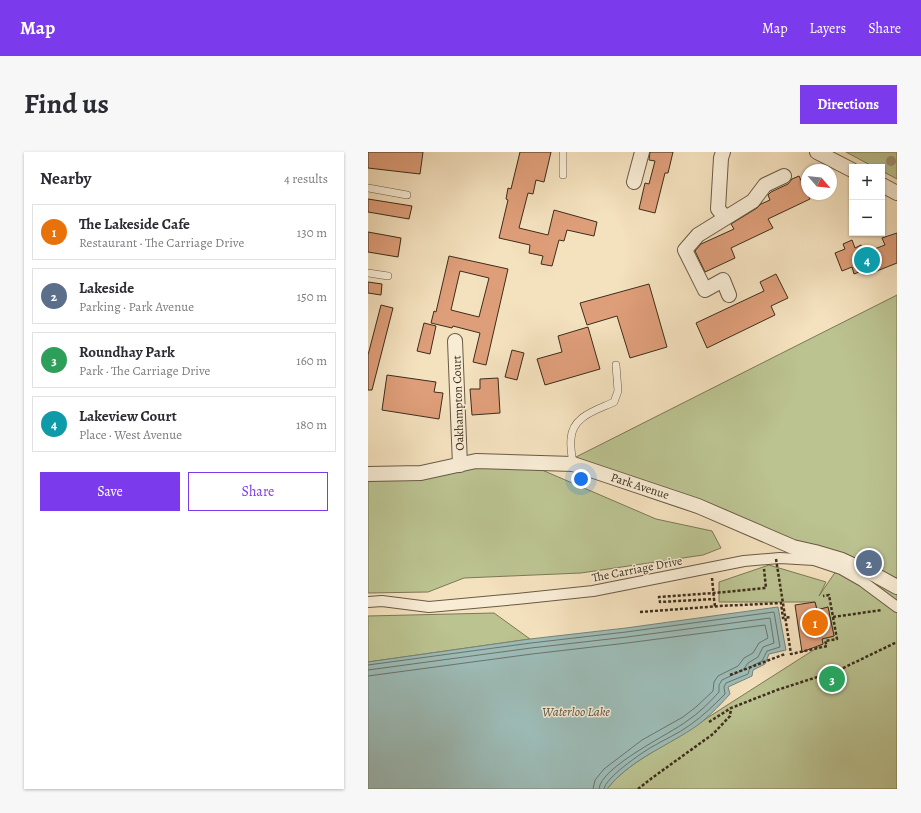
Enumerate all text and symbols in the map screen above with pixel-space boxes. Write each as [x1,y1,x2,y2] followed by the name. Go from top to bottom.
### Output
[20,15,55,41] text: Map
[762,19,788,38] text: Map
[810,19,846,38] text: Layers
[868,19,901,38] text: Share
[24,85,109,123] text: Find us
[800,85,897,124] button: Directions
[801,164,837,200] north arrow
[849,164,885,236] map controls
[849,164,885,200] button: +
[40,167,91,190] text: Nearby
[284,170,328,187] text: 4 results
[849,200,885,236] button: −
[79,214,190,234] text: The Lakeside Cafe
[52,224,56,241] text: 1
[297,224,327,241] text: 130 m
[79,234,244,251] text: Restaurant · The Carriage Drive
[854,245,880,275] pin: 4
[79,278,134,298] text: Lakeside
[51,288,57,305] text: 2
[297,288,327,305] text: 150 m
[79,298,194,315] text: Parking · Park Avenue
[79,342,175,362] text: Roundhay Park
[51,352,57,369] text: 3
[296,352,327,369] text: 160 m
[448,355,468,451] street label: Oakhampton Court
[79,362,210,379] text: Park · The Carriage Drive
[79,406,177,426] text: Lakeview Court
[51,416,57,433] text: 4
[296,416,327,433] text: 180 m
[79,426,182,443] text: Place · West Avenue
[571,469,591,489] your location
[609,469,671,503] street label: Park Avenue
[40,472,180,511] button: Save
[188,472,328,511] button: Share
[856,548,882,578] pin: 2
[591,552,683,586] street label: The Carriage Drive
[802,608,828,638] pin: 1
[819,664,845,694] pin: 3
[542,703,610,720] water label: Waterloo Lake

